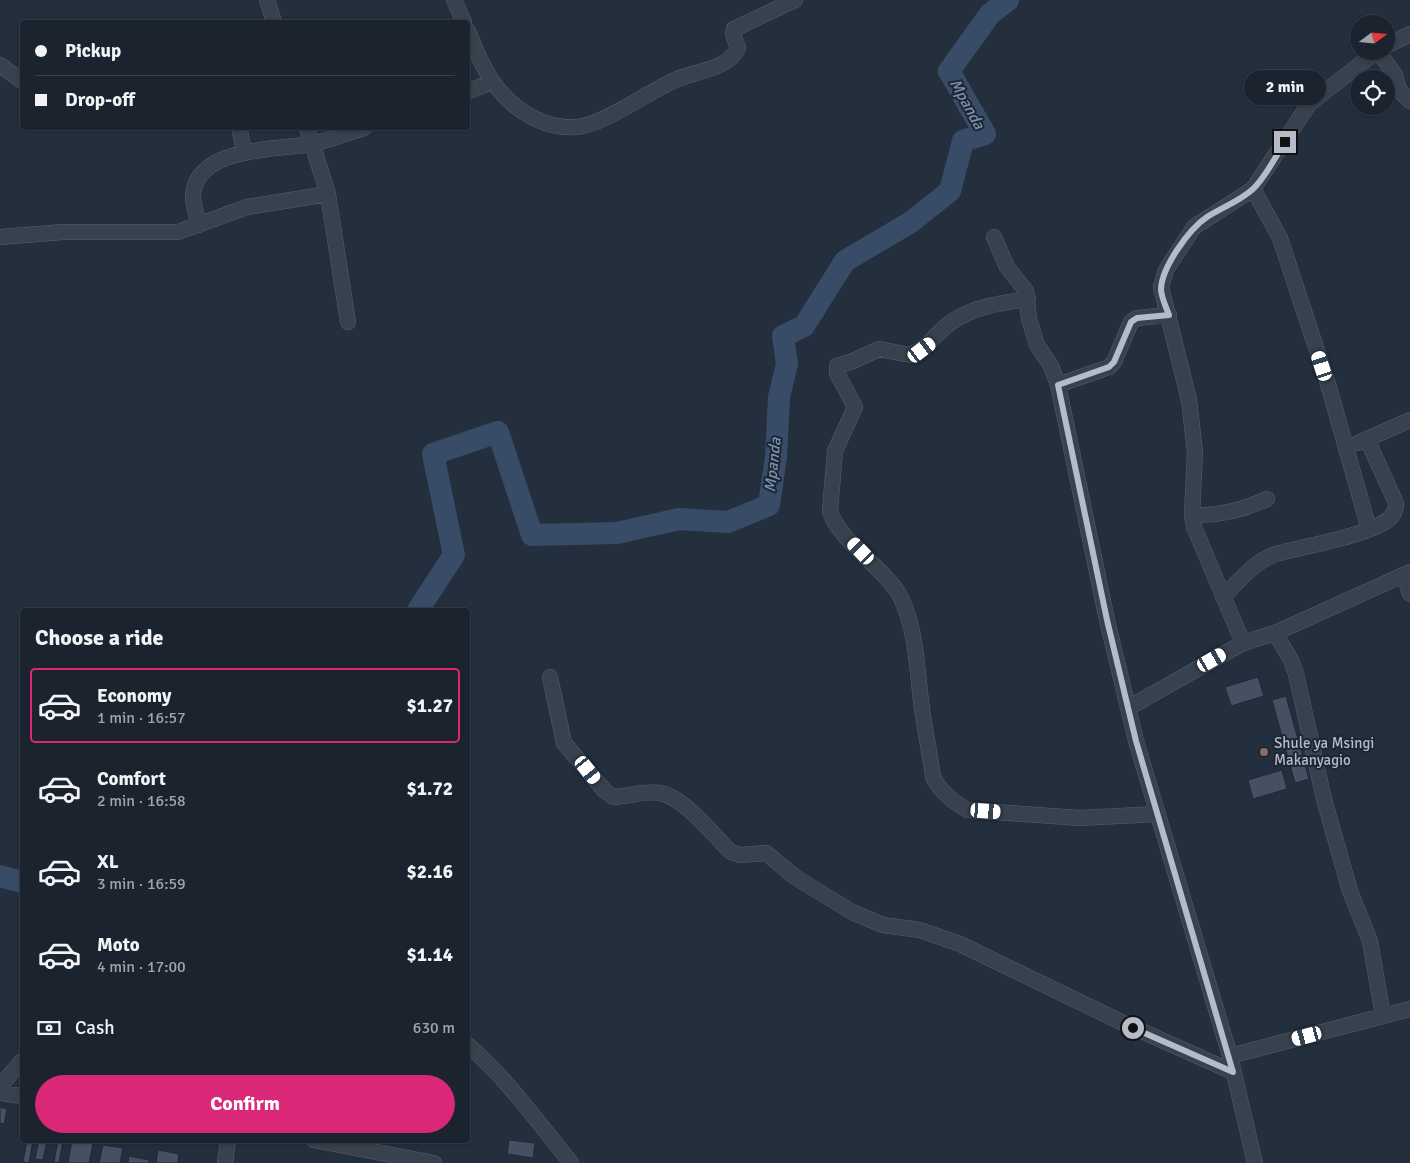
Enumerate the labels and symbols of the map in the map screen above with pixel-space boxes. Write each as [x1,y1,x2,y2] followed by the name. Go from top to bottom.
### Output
[1350,15,1395,60] north arrow
[1244,70,1326,104] callout: 2 min
[945,75,989,134] water label: Mpanda
[1274,131,1296,153] route end
[905,335,938,365] car
[1310,349,1333,383] car
[760,436,786,493] water label: Mpanda
[845,535,876,567] car
[1195,646,1228,674] car
[1274,734,1374,769] place label: Shule ya Msingi Makanyagio
[1258,746,1270,758] marker: Shule ya Msingi Makanyagio
[572,754,603,786] car
[970,802,1001,820] car
[1122,1017,1144,1039] route start
[1290,1025,1323,1047] car

